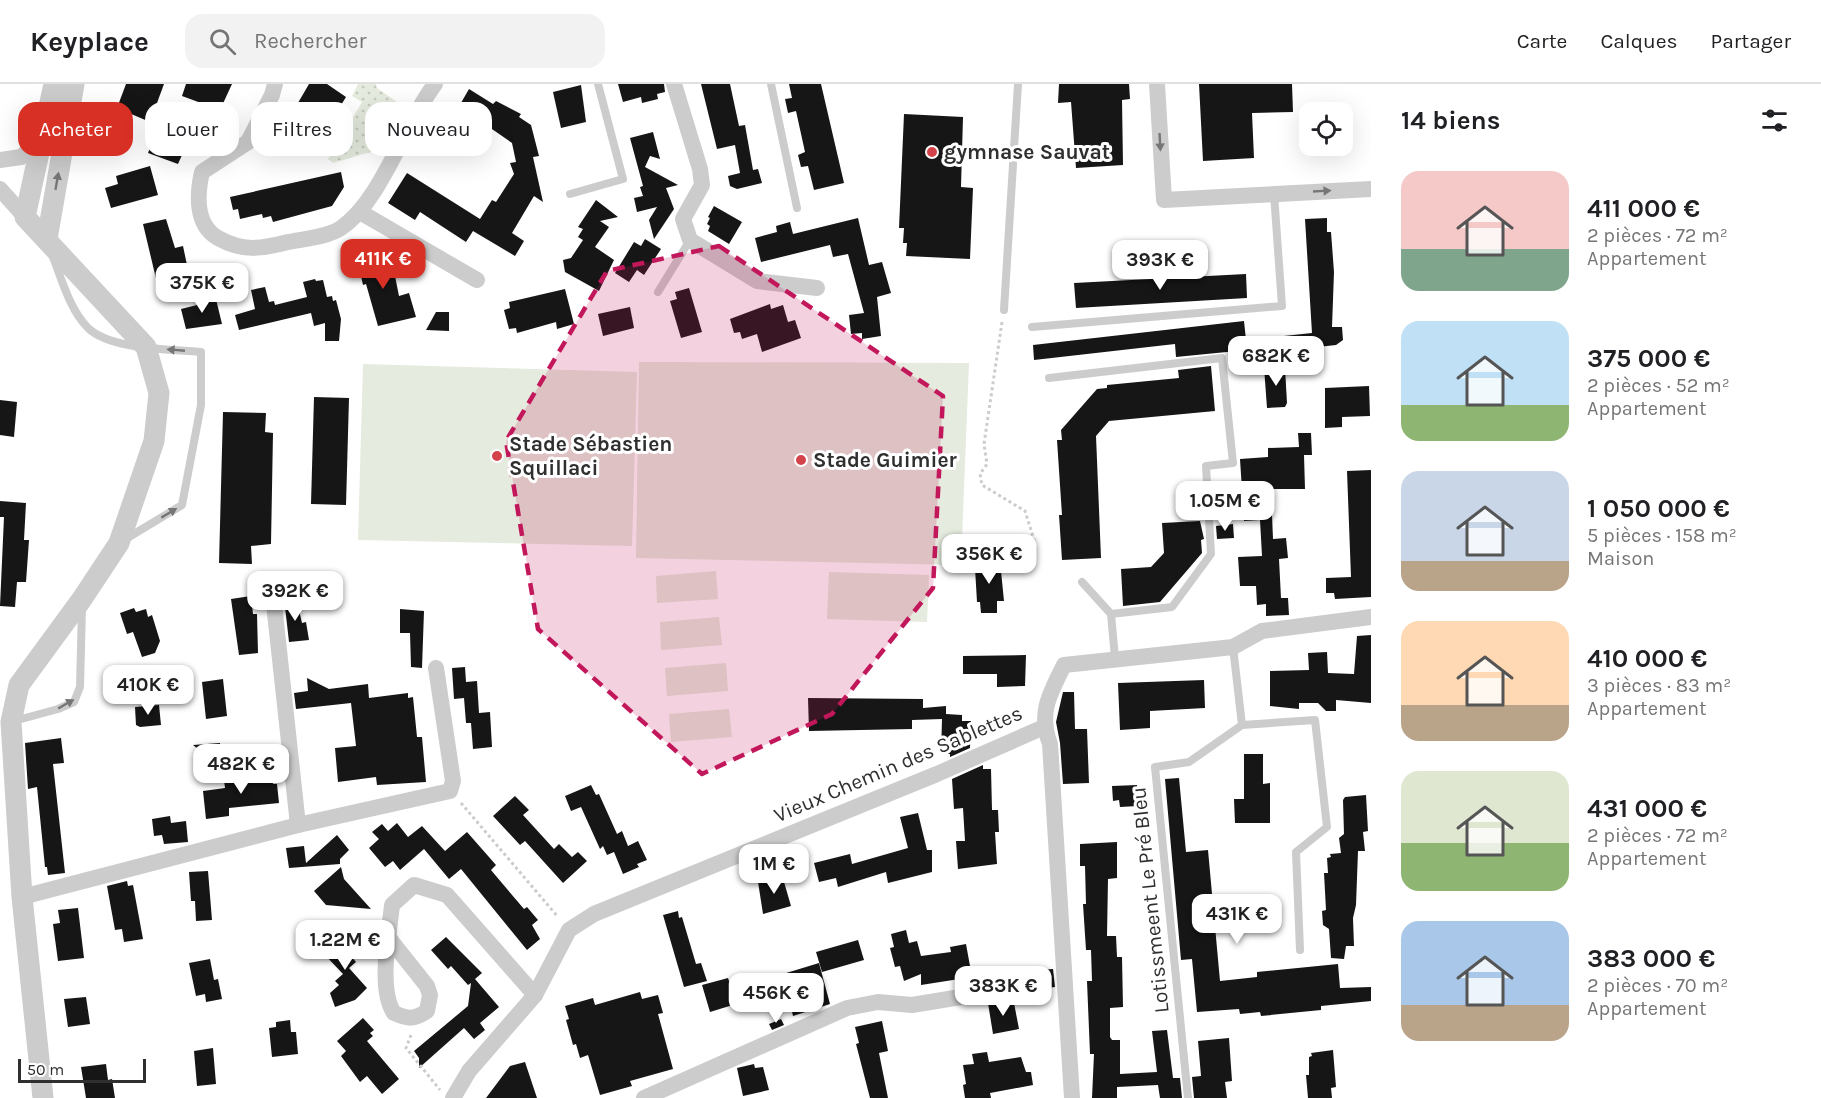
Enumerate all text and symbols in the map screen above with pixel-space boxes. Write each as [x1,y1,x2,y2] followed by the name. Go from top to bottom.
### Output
[185,14,605,68] search box
[30,25,149,58] text: Keyplace
[206,25,239,58] icon: search
[254,28,366,54] text: Rechercher
[1517,29,1567,53] text: Carte
[1600,29,1678,53] text: Calques
[1711,29,1791,53] text: Partager
[18,102,133,156] chip: Acheter
[145,102,239,156] chip: Louer
[251,102,353,156] chip: Filtres
[365,102,492,156] chip: Nouveau
[1299,102,1353,156] map controls
[1299,102,1353,156] button: locate
[1758,104,1791,137] icon: filters
[1401,105,1501,136] text: 14 biens
[1156,133,1165,152] one-way arrow
[944,140,1110,164] place label: gymnase Sauvat
[925,145,939,159] marker: gymnase Sauvat
[52,172,61,191] one-way arrow
[1313,187,1332,196] one-way arrow
[1587,193,1700,224] text: 411 000 €
[1449,195,1521,267] icon: home
[1587,224,1728,247] text: 2 pièces · 72 m²
[334,239,432,290] pin: 411K €
[1111,240,1209,291] pin: 393K €
[355,247,411,270] text: 411K €
[1587,247,1706,270] text: Appartement
[1126,248,1194,271] text: 393K €
[153,263,251,314] pin: 375K €
[170,271,234,294] text: 375K €
[1227,336,1325,387] pin: 682K €
[1587,343,1710,374] text: 375 000 €
[1242,344,1310,367] text: 682K €
[167,345,186,355] one-way arrow
[1449,345,1521,417] icon: home
[1587,374,1730,397] text: 2 pièces · 52 m²
[1587,397,1706,420] text: Appartement
[509,432,672,481] place label: Stade Sébastien Squillaci
[813,448,958,472] place label: Stade Guimier
[490,449,504,463] marker: Stade Sébastien Squillaci
[794,453,808,467] marker: Stade Guimier
[1170,481,1280,532] pin: 1.05M €
[1190,489,1260,512] text: 1.05M €
[1587,493,1730,524] text: 1 050 000 €
[1449,495,1521,567] icon: home
[161,508,178,518] one-way arrow
[1587,524,1737,547] text: 5 pièces · 158 m²
[940,534,1038,585] pin: 356K €
[955,542,1023,565] text: 356K €
[1587,547,1654,570] text: Maison
[246,571,344,622] pin: 392K €
[261,579,329,602] text: 392K €
[1587,643,1707,674] text: 410 000 €
[1449,645,1521,717] icon: home
[99,665,197,716] pin: 410K €
[117,673,179,696] text: 410K €
[1587,674,1731,697] text: 3 pièces · 83 m²
[1587,697,1706,720] text: Appartement
[58,699,75,709] one-way arrow
[770,701,1026,827] street label: Vieux Chemin des Sablettes
[192,744,290,795] pin: 482K €
[207,752,275,775] text: 482K €
[1126,786,1174,1014] street label: Lotissmeent Le Pré Bleu
[1587,793,1707,824] text: 431 000 €
[1449,795,1521,867] icon: home
[1587,824,1728,847] text: 2 pièces · 72 m²
[738,844,810,895] pin: 1M €
[1587,847,1706,870] text: Appartement
[753,852,795,875] text: 1M €
[1188,894,1286,945] pin: 431K €
[1206,902,1268,925] text: 431K €
[290,920,400,971] pin: 1.22M €
[310,928,380,951] text: 1.22M €
[1587,943,1715,974] text: 383 000 €
[1449,945,1521,1017] icon: home
[954,966,1052,1017] pin: 383K €
[727,973,825,1024] pin: 456K €
[969,974,1037,997] text: 383K €
[1587,974,1728,997] text: 2 pièces · 70 m²
[743,981,809,1004] text: 456K €
[1587,997,1706,1020] text: Appartement
[18,1056,146,1084] scale bar
[27,1060,64,1079] text: 50 m

